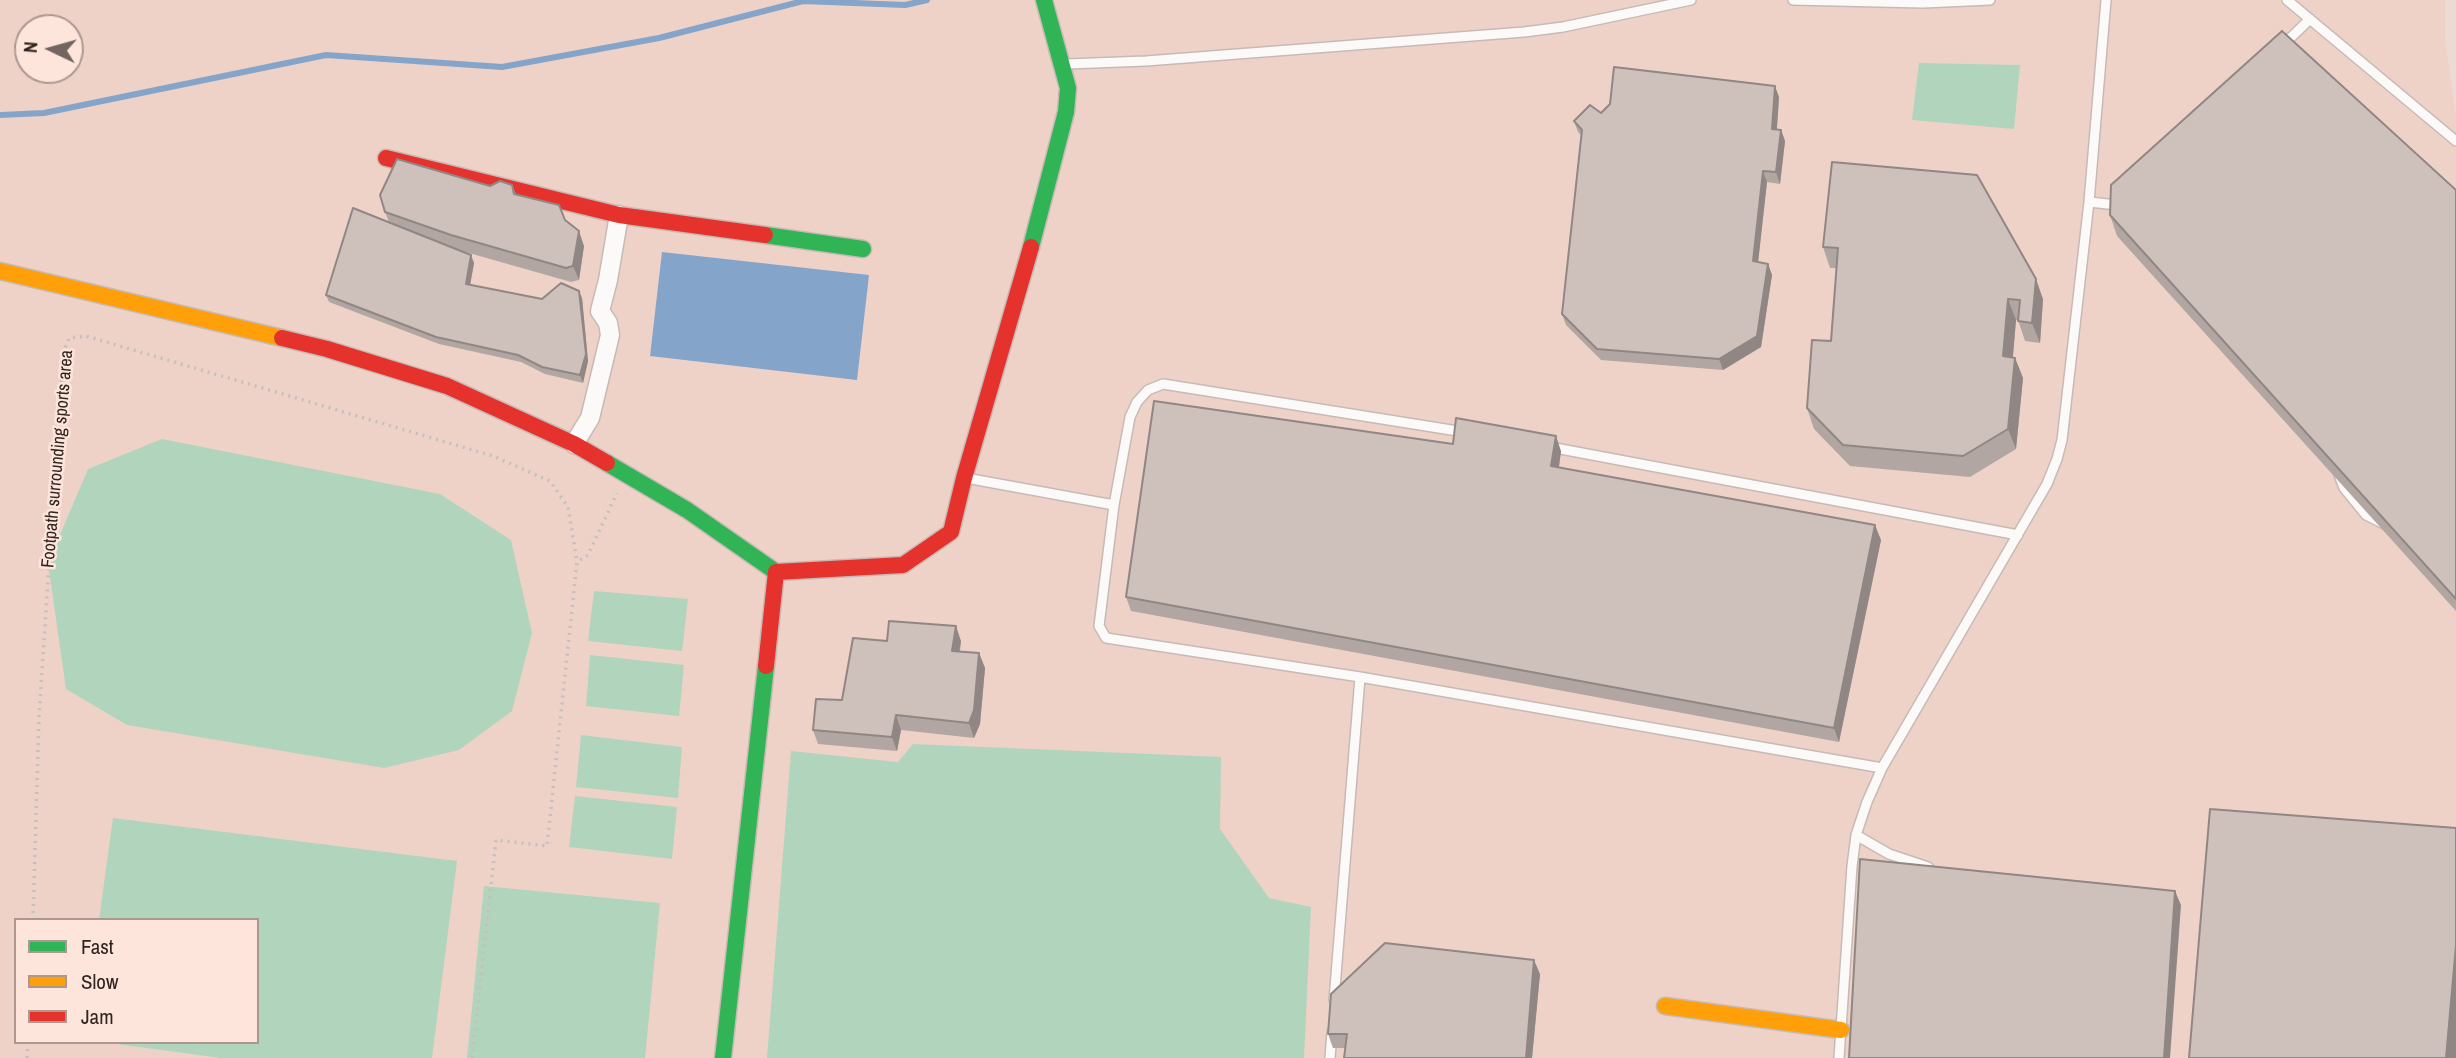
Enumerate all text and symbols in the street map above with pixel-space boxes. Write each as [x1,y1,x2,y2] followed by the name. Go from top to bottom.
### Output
[14,14,84,84] north arrow
[17,41,44,54] text: N
[38,349,78,569] street label: Footpath surrounding sports area
[14,918,259,1044] legend
[81,932,114,961] text: Fast
[81,967,118,996] text: Slow
[81,1002,114,1031] text: Jam

